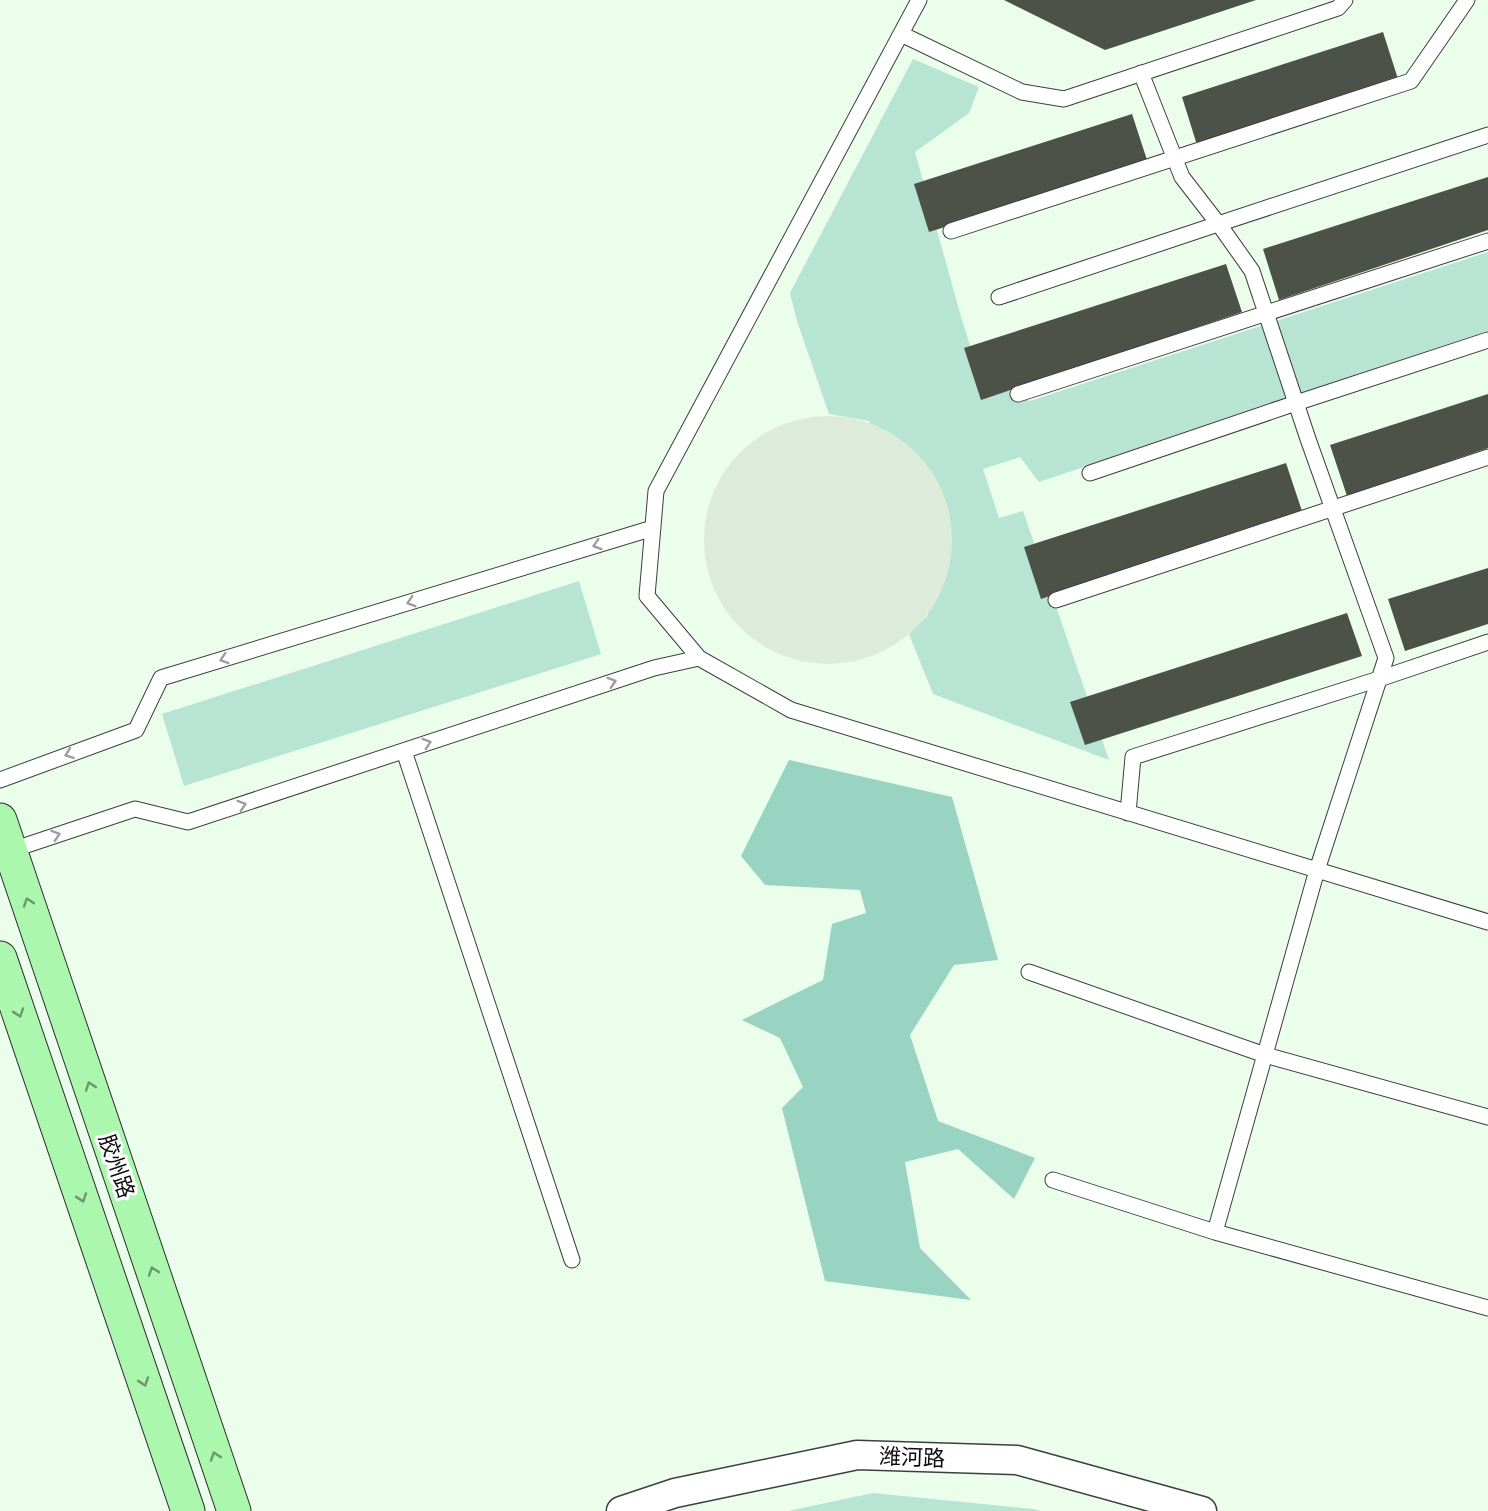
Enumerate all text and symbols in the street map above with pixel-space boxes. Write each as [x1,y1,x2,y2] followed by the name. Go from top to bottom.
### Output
[592,538,603,550] one-way arrow
[406,595,417,607] one-way arrow
[219,652,230,664] one-way arrow
[606,677,617,689] one-way arrow
[421,738,432,750] one-way arrow
[64,747,75,760] one-way arrow
[236,799,247,812] one-way arrow
[50,830,60,842] one-way arrow
[22,897,35,908] one-way arrow
[11,1007,24,1018] one-way arrow
[85,1081,97,1092] one-way arrow
[89,1130,142,1203] street label: 胶州路
[74,1192,87,1203] one-way arrow
[147,1266,160,1277] one-way arrow
[137,1376,150,1387] one-way arrow
[878,1441,946,1476] street label: 潍河路
[210,1451,223,1462] one-way arrow

